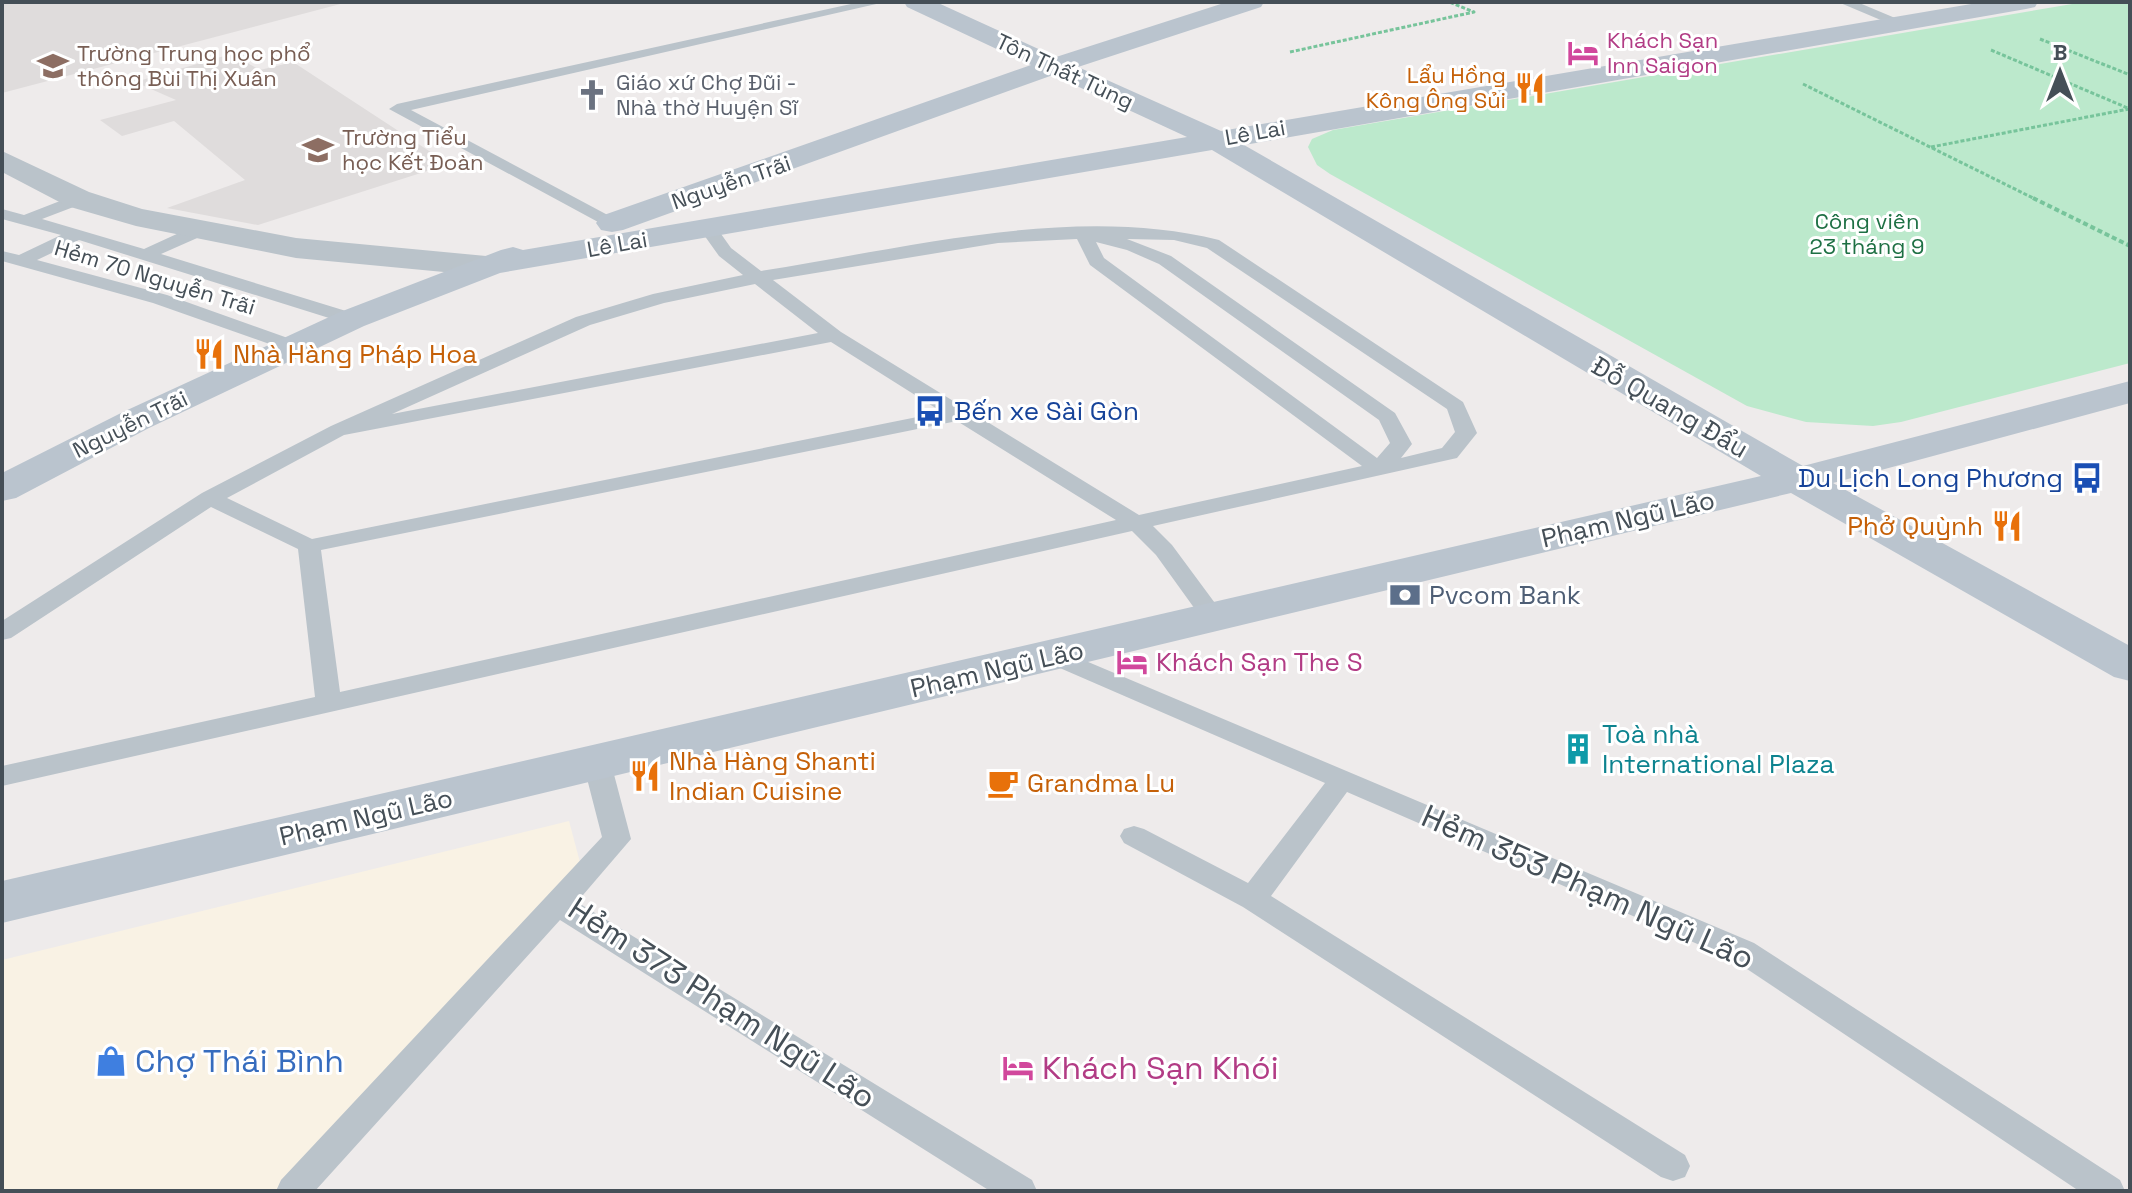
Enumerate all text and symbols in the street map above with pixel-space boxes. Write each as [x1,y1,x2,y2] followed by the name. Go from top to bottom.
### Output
[1607,26,1718,79] place label: Khách Sạn Inn Saigon
[992,27,1138,115] street label: Tôn Thất Tùng
[2020,32,2100,112] north arrow
[1566,36,1600,70] hotel icon: Khách Sạn Inn Saigon
[2053,38,2067,66] text: B
[77,39,311,92] place label: Trường Trung học phổ thông Bùi Thị Xuân
[36,49,70,83] school or university icon: Trường Trung học phổ thông Bùi Thị Xuân
[1366,61,1506,114] place label: Lẩu Hồng Kông Ông Sủi
[616,68,800,121] place label: Giáo xứ Chợ Đũi - Nhà thờ Huyện Sĩ
[1513,71,1547,105] restaurant icon: Lẩu Hồng Kông Ông Sủi
[575,78,609,112] church icon: Giáo xứ Chợ Đũi - Nhà thờ Huyện Sĩ
[1223,113,1287,151] street label: Lê Lai
[342,123,484,176] place label: Trường Tiểu học Kết Đoàn
[301,133,335,167] school or university icon: Trường Tiểu học Kết Đoàn
[668,148,794,216] street label: Nguyễn Trãi
[1809,207,1925,260] park label: Công viên 23 tháng 9
[585,225,649,263] street label: Lê Lai
[51,233,259,321] street label: Hẻm 70 Nguyễn Trãi
[192,337,226,371] restaurant icon: Nhà Hàng Pháp Hoa
[233,337,477,371] place label: Nhà Hàng Pháp Hoa
[1586,348,1754,466] street label: Ðỗ Quang Ðẩu
[68,384,192,464] street label: Nguyễn Trãi
[913,394,947,428] bus stop icon: Bến xe Sài Gòn
[954,394,1139,428] place label: Bến xe Sài Gòn
[1798,461,2063,495] place label: Du Lịch Long Phương
[2070,461,2104,495] bus stop icon: Du Lịch Long Phương
[1538,483,1718,555] street label: Phạm Ngũ Lão
[1847,509,1983,543] place label: Phở Quỳnh
[1990,509,2024,543] restaurant icon: Phở Quỳnh
[1388,578,1422,612] bank icon: Pvcom Bank
[1429,578,1581,612] place label: Pvcom Bank
[907,633,1087,705] street label: Phạm Ngũ Lão
[1115,645,1149,679] hotel icon: Khách Sạn The S
[1156,645,1363,679] place label: Khách Sạn The S
[1602,717,1834,781] place label: Toà nhà International Plaza
[1561,732,1595,766] building icon: Toà nhà International Plaza
[669,744,876,808] place label: Nhà Hàng Shanti Indian Cuisine
[628,759,662,793] restaurant icon: Nhà Hàng Shanti Indian Cuisine
[986,766,1020,800] cafe icon: Grandma Lu
[1027,766,1175,800] place label: Grandma Lu
[276,781,456,853] street label: Phạm Ngũ Lão
[1416,796,1760,978] street label: Hẻm 353 Phạm Ngũ Lão
[561,889,883,1117] street label: Hẻm 373 Phạm Ngũ Lão
[135,1041,344,1081] place label: Chợ Thái Bình
[94,1044,128,1078] shop icon: Chợ Thái Bình
[1042,1048,1279,1088] place label: Khách Sạn Khói
[1001,1051,1035,1085] hotel icon: Khách Sạn Khói

